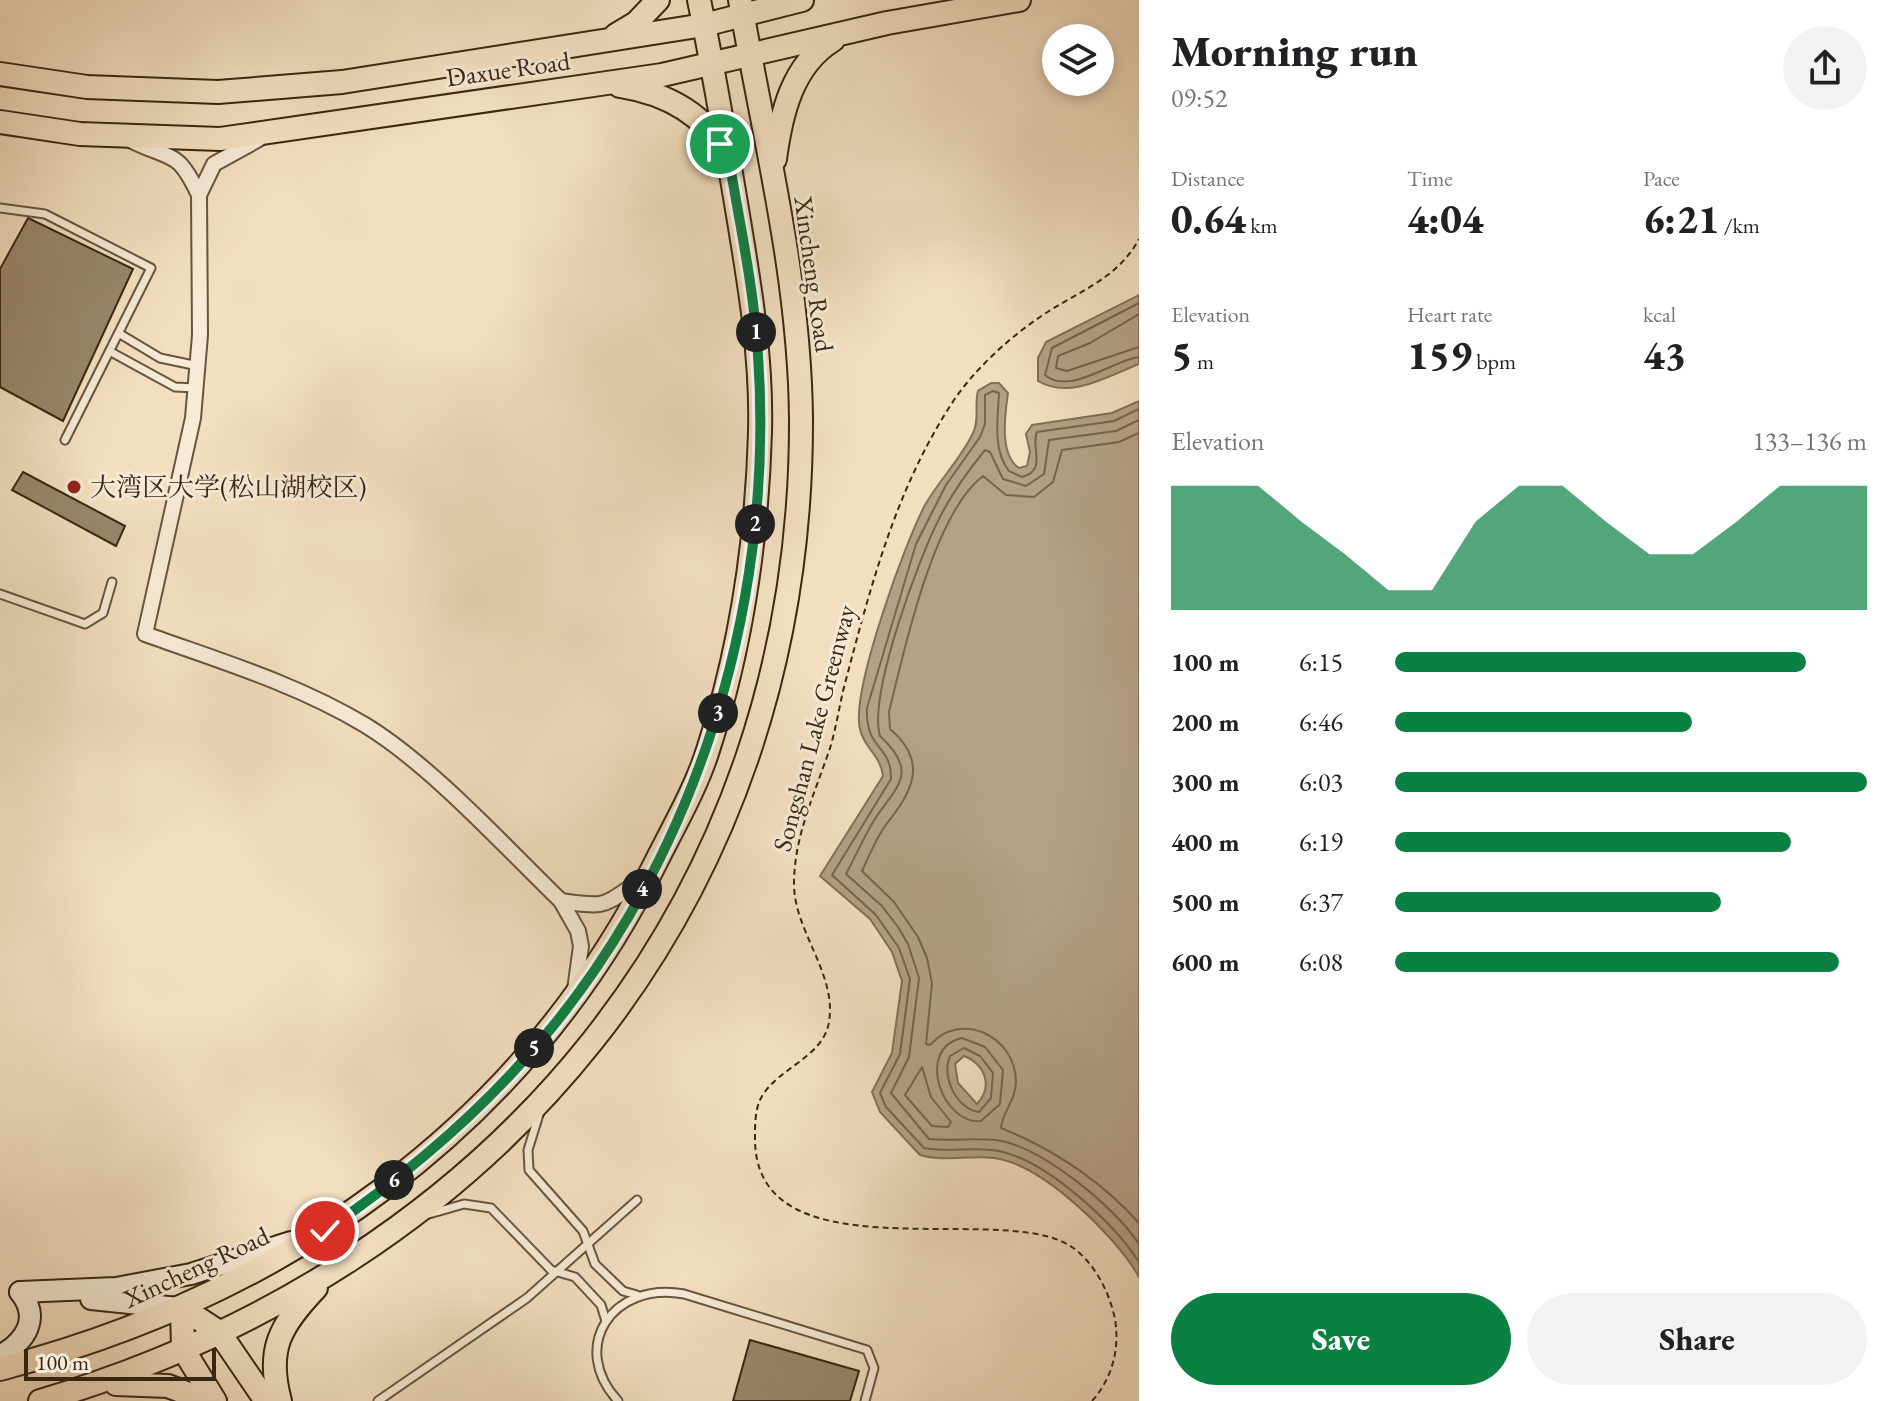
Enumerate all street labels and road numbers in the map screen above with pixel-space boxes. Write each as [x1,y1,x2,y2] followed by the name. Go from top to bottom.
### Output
[444,43,573,95] street label: Daxue Road
[786,193,842,355] street label: Xincheng Road
[765,600,863,855] street label: Songshan Lake Greenway
[117,1218,275,1316] street label: Xincheng Road

